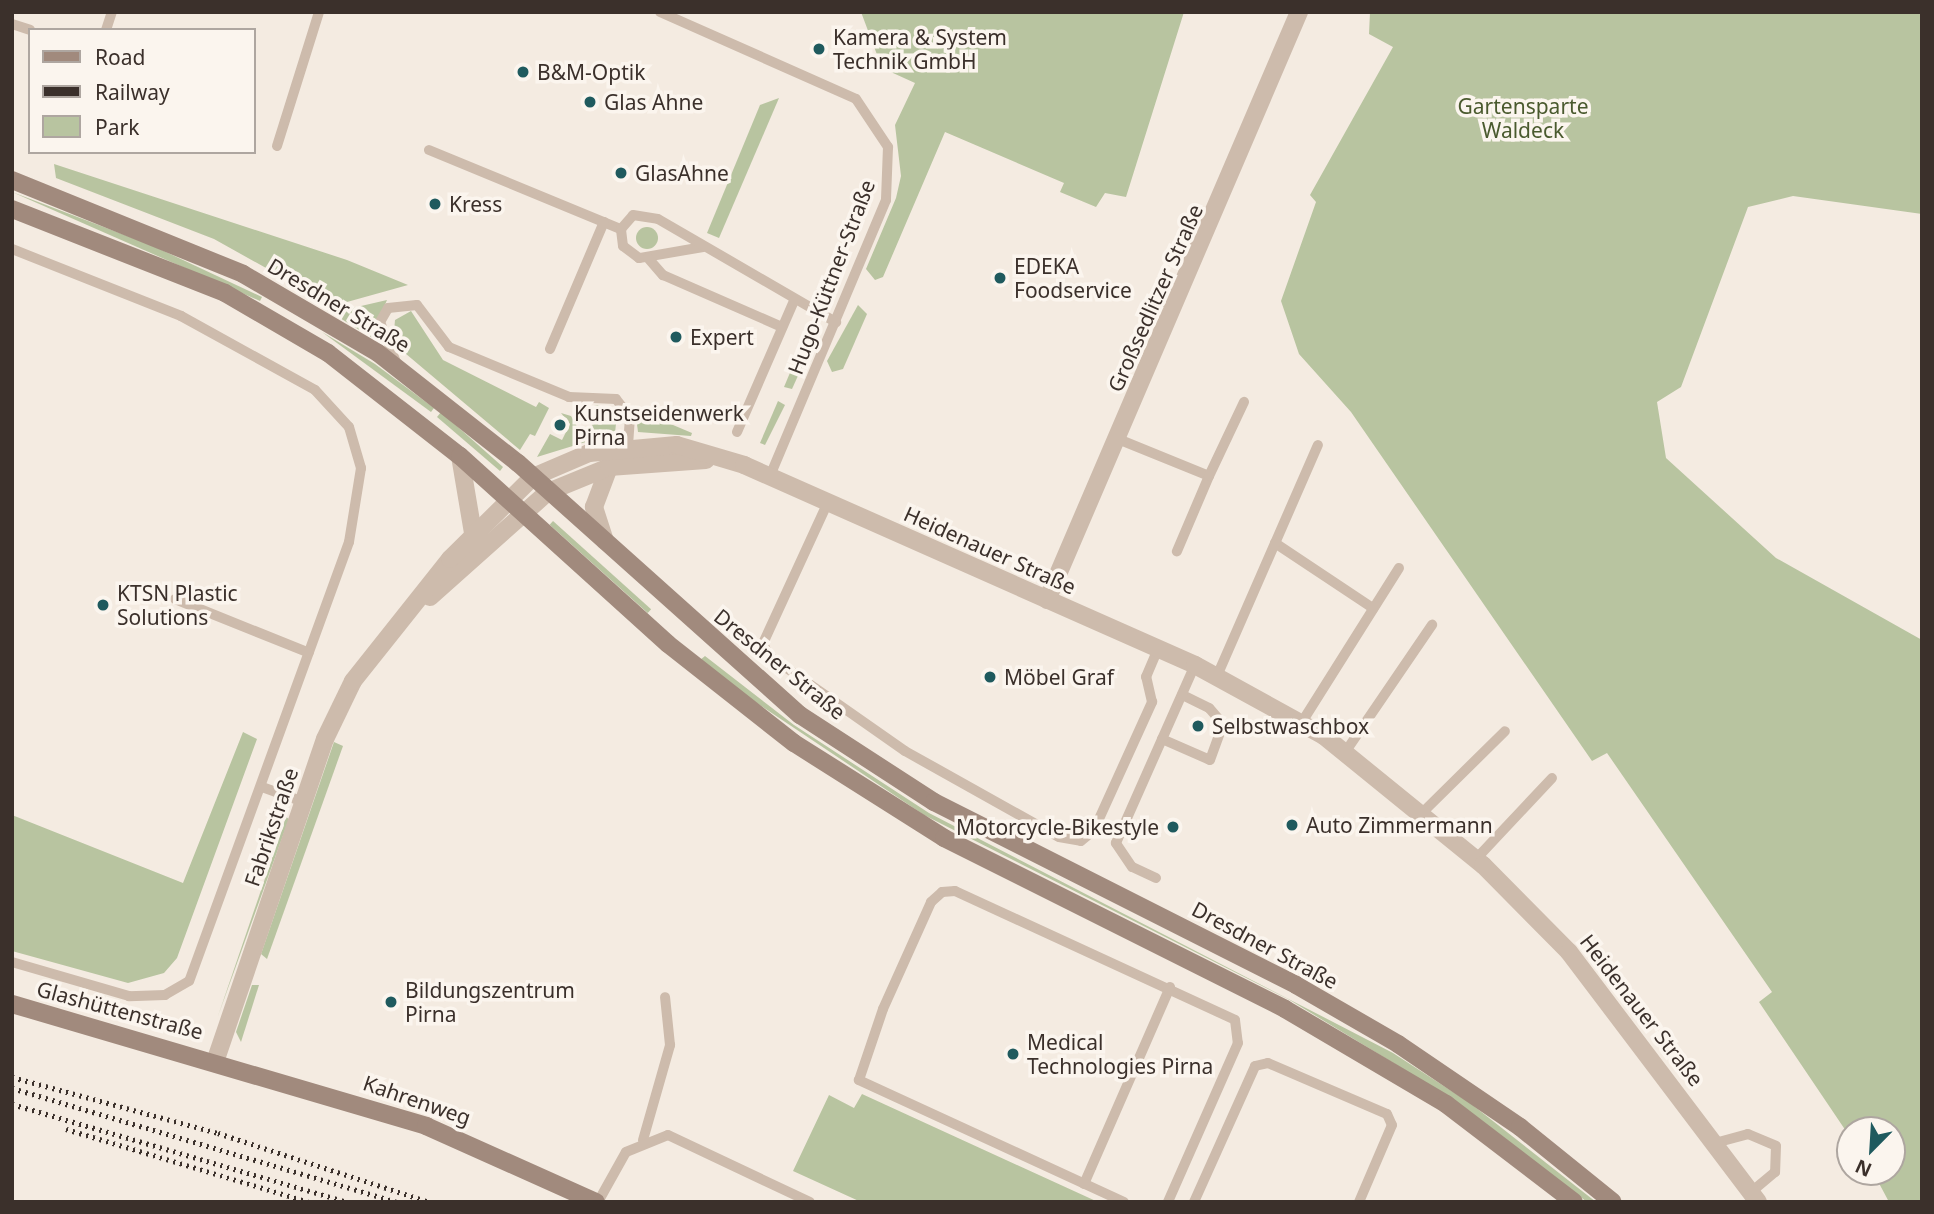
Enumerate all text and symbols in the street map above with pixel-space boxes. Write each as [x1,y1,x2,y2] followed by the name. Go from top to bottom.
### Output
[833,24,1007,74] place label: Kamera & System Technik GmbH
[28,28,256,154] legend
[811,41,827,57] marker: Kamera & System Technik GmbH
[95,43,145,71] text: Road
[537,59,645,85] place label: B&M-Optik
[515,64,531,80] marker: B&M-Optik
[95,78,170,106] text: Railway
[604,89,703,115] place label: Glas Ahne
[1458,93,1588,143] park label: Gartensparte Waldeck
[582,94,598,110] marker: Glas Ahne
[95,113,139,141] text: Park
[635,160,729,186] place label: GlasAhne
[613,165,629,181] marker: GlasAhne
[782,176,880,378] street label: Hugo-Küttner-Straße
[449,191,502,217] place label: Kress
[427,196,443,212] marker: Kress
[1102,200,1208,396] street label: Großsedlitzer Straße
[263,253,415,357] street label: Dresdner Straße
[1014,253,1132,303] place label: EDEKA Foodservice
[992,270,1008,286] marker: EDEKA Foodservice
[690,324,754,350] place label: Expert
[668,329,684,345] marker: Expert
[574,400,744,450] place label: Kunstseidenwerk Pirna
[552,417,568,433] marker: Kunstseidenwerk Pirna
[900,501,1080,599] street label: Heidenauer Straße
[117,580,238,630] place label: KTSN Plastic Solutions
[95,597,111,613] marker: KTSN Plastic Solutions
[709,603,851,725] street label: Dresdner Straße
[1004,664,1114,690] place label: Möbel Graf
[982,669,998,685] marker: Möbel Graf
[1212,713,1369,739] place label: Selbstwaschbox
[1190,718,1206,734] marker: Selbstwaschbox
[239,764,303,890] street label: Fabrikstraße
[1306,812,1493,838] place label: Auto Zimmermann
[956,814,1159,840] place label: Motorcycle-Bikestyle
[1284,817,1300,833] marker: Auto Zimmermann
[1165,819,1181,835] marker: Motorcycle-Bikestyle
[1188,896,1342,994] street label: Dresdner Straße
[1575,929,1709,1091] street label: Heidenauer Straße
[34,976,206,1044] street label: Glashüttenstraße
[405,977,575,1027] place label: Bildungszentrum Pirna
[383,994,399,1010] marker: Bildungszentrum Pirna
[1027,1029,1213,1079] place label: Medical Technologies Pirna
[1005,1046,1021,1062] marker: Medical Technologies Pirna
[360,1070,474,1130] street label: Kahrenweg
[1836,1116,1906,1186] north arrow
[1851,1153,1876,1183] text: N

